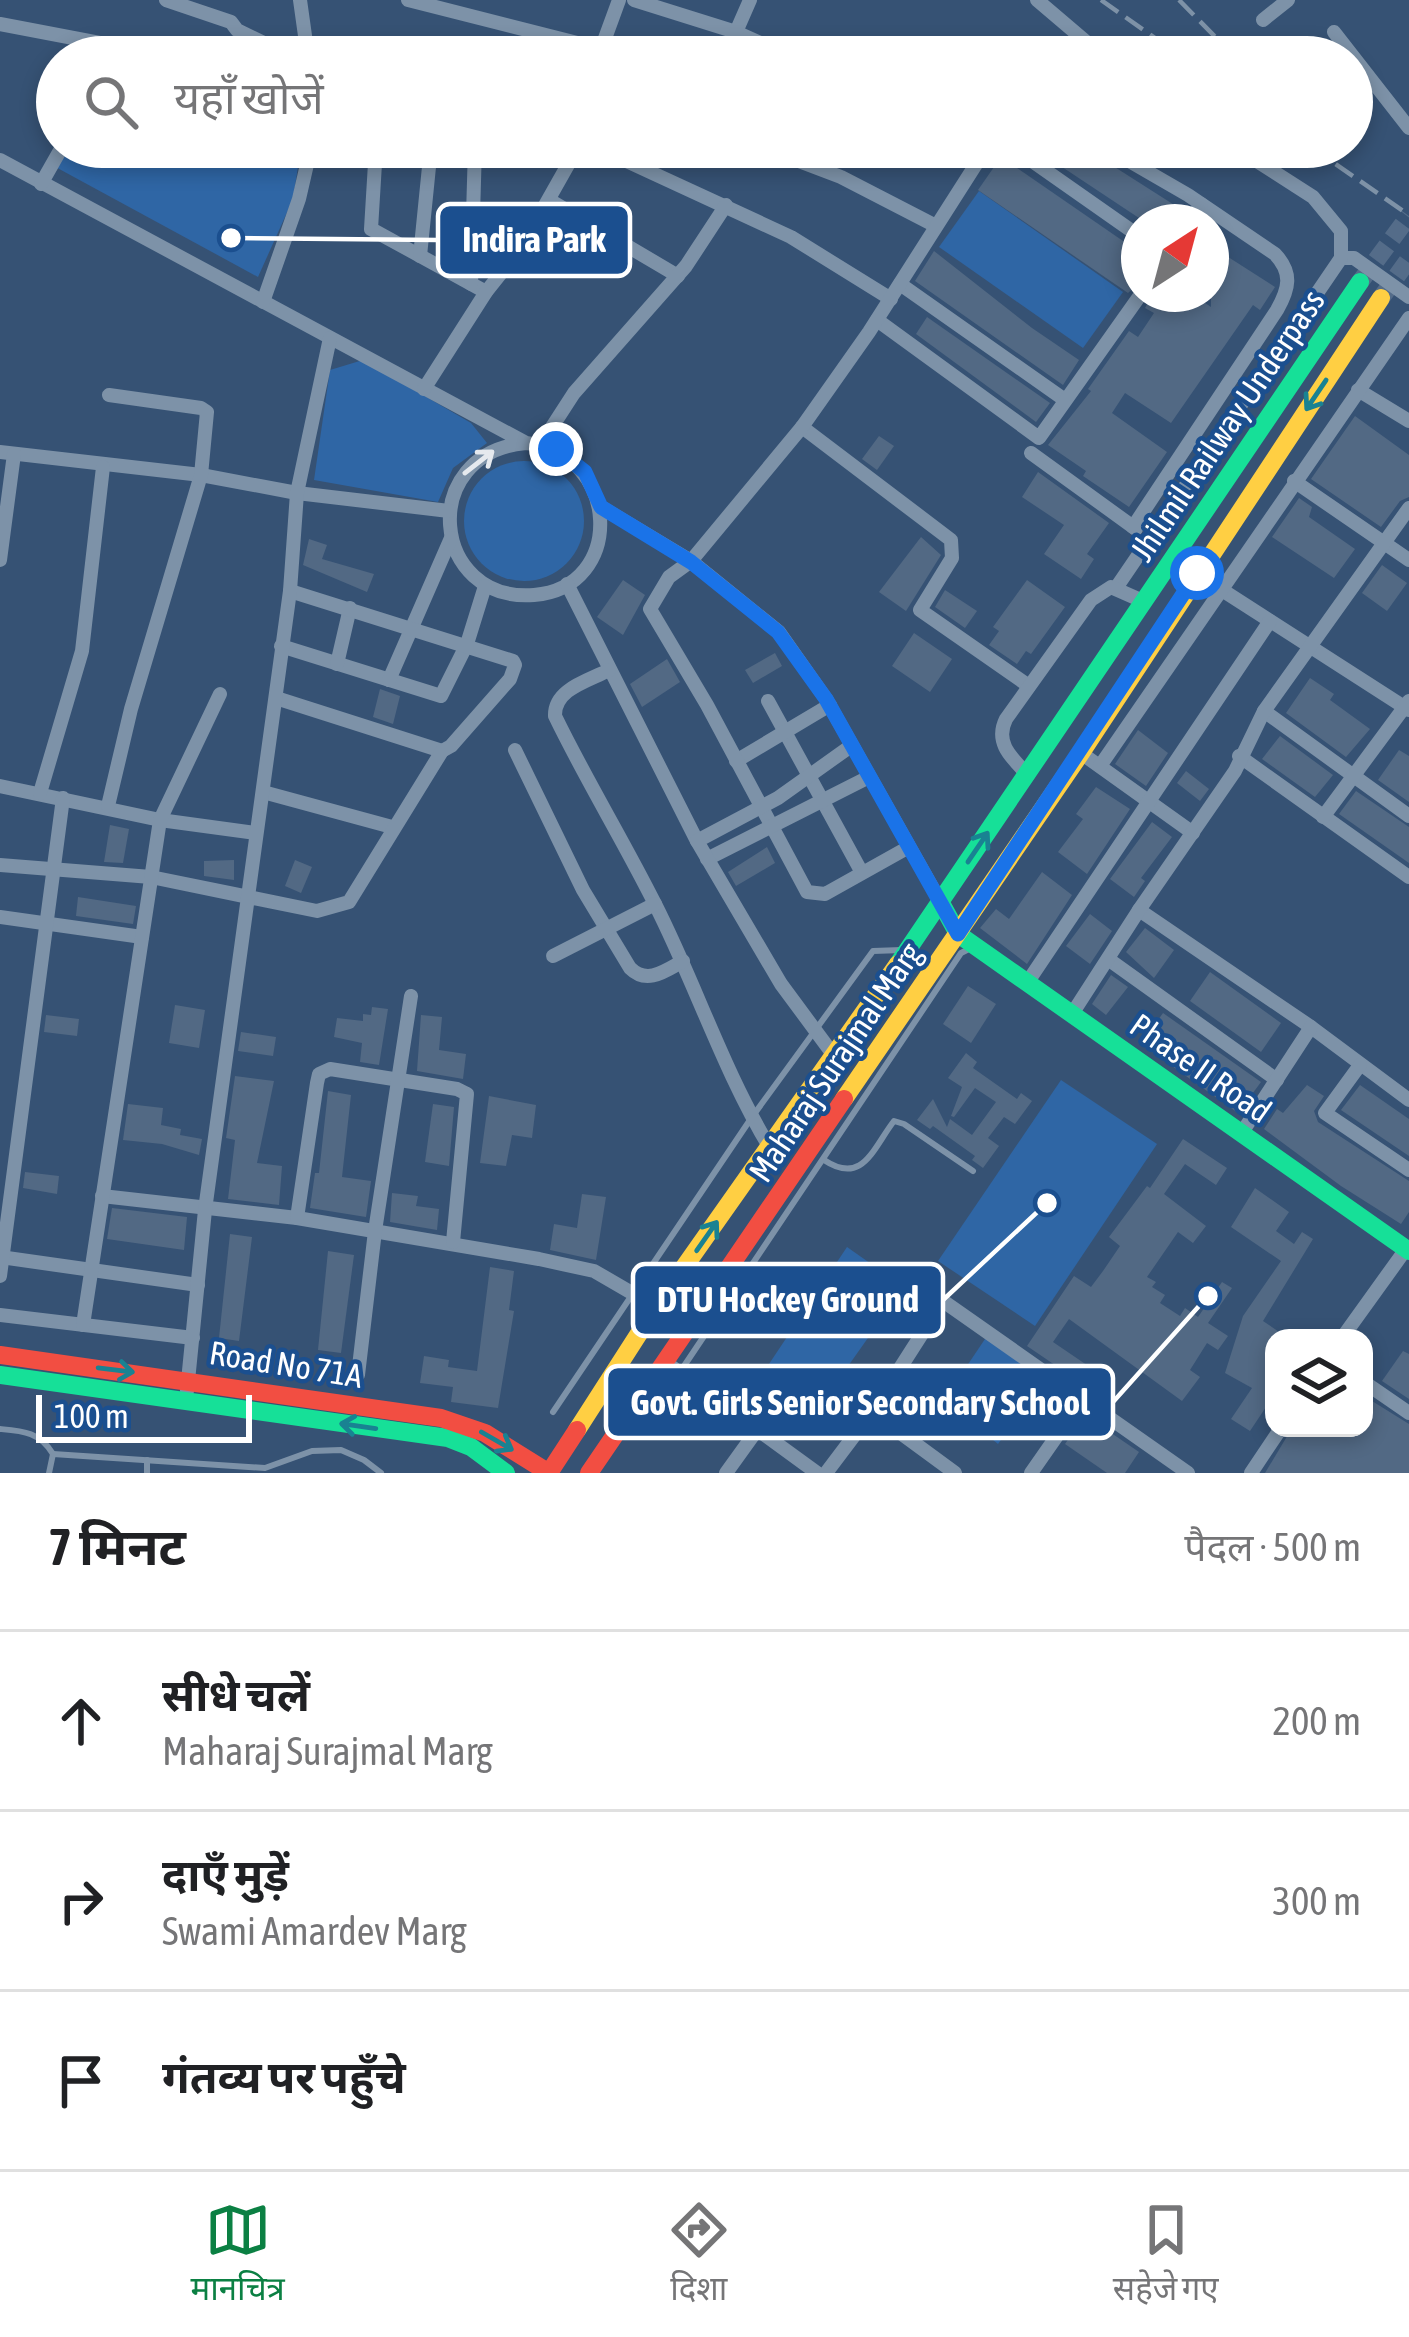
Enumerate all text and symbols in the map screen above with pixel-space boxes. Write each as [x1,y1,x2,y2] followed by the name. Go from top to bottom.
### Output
[36,36,1373,168] search box
[78,69,144,135] icon: search
[174,72,324,124] text: यहाँ खोजें
[438,204,630,276] callout: Indira Park
[1121,204,1229,312] north arrow
[462,218,607,260] text: Indira Park
[1122,282,1332,568] street label: Jhilmil Railway Underpass
[1304,378,1329,412] one-way arrow
[529,422,583,476] route end
[462,449,494,475] one-way arrow
[1170,546,1224,600] route start
[965,831,990,865] one-way arrow
[741,935,929,1189] street label: Maharaj Surajmal Marg
[1123,1006,1279,1130] street label: Phase II Road
[694,1220,719,1253] one-way arrow
[633,1264,943,1336] callout: DTU Hockey Ground
[657,1278,919,1320] text: DTU Hockey Ground
[1265,1329,1373,1437] map controls
[1265,1329,1373,1437] button: layers
[207,1333,366,1395] street label: Road No 71A
[96,1359,135,1382] one-way arrow
[606,1366,1113,1438] callout: Govt. Girls Senior Secondary School
[630,1381,1090,1423] text: Govt. Girls Senior Secondary School
[36,1389,252,1442] scale bar
[54,1397,129,1435] text: 100 m
[339,1414,378,1436] one-way arrow
[479,1430,514,1453] one-way arrow
[48,1517,186,1576] text: 7 मिनट
[1184,1525,1361,1569] text: पैदल · 500 m
[162,1669,310,1721] text: सीधे चलें
[48,1688,114,1754] icon: ahead
[1273,1699,1361,1743] text: 200 m
[162,1729,493,1773] text: Maharaj Surajmal Marg
[162,1849,289,1901] text: दाएँ मुड़ें
[48,1868,114,1934] icon: right
[1273,1879,1361,1923] text: 300 m
[162,1909,467,1953] text: Swami Amardev Marg
[48,2048,114,2114] icon: arrive
[162,2051,406,2103] text: गंतव्य पर पहुँचे
[191,2197,285,2313] tab: मानचित्र
[666,2197,732,2313] tab: दिशा
[1113,2197,1219,2313] tab: सहेजे गए

